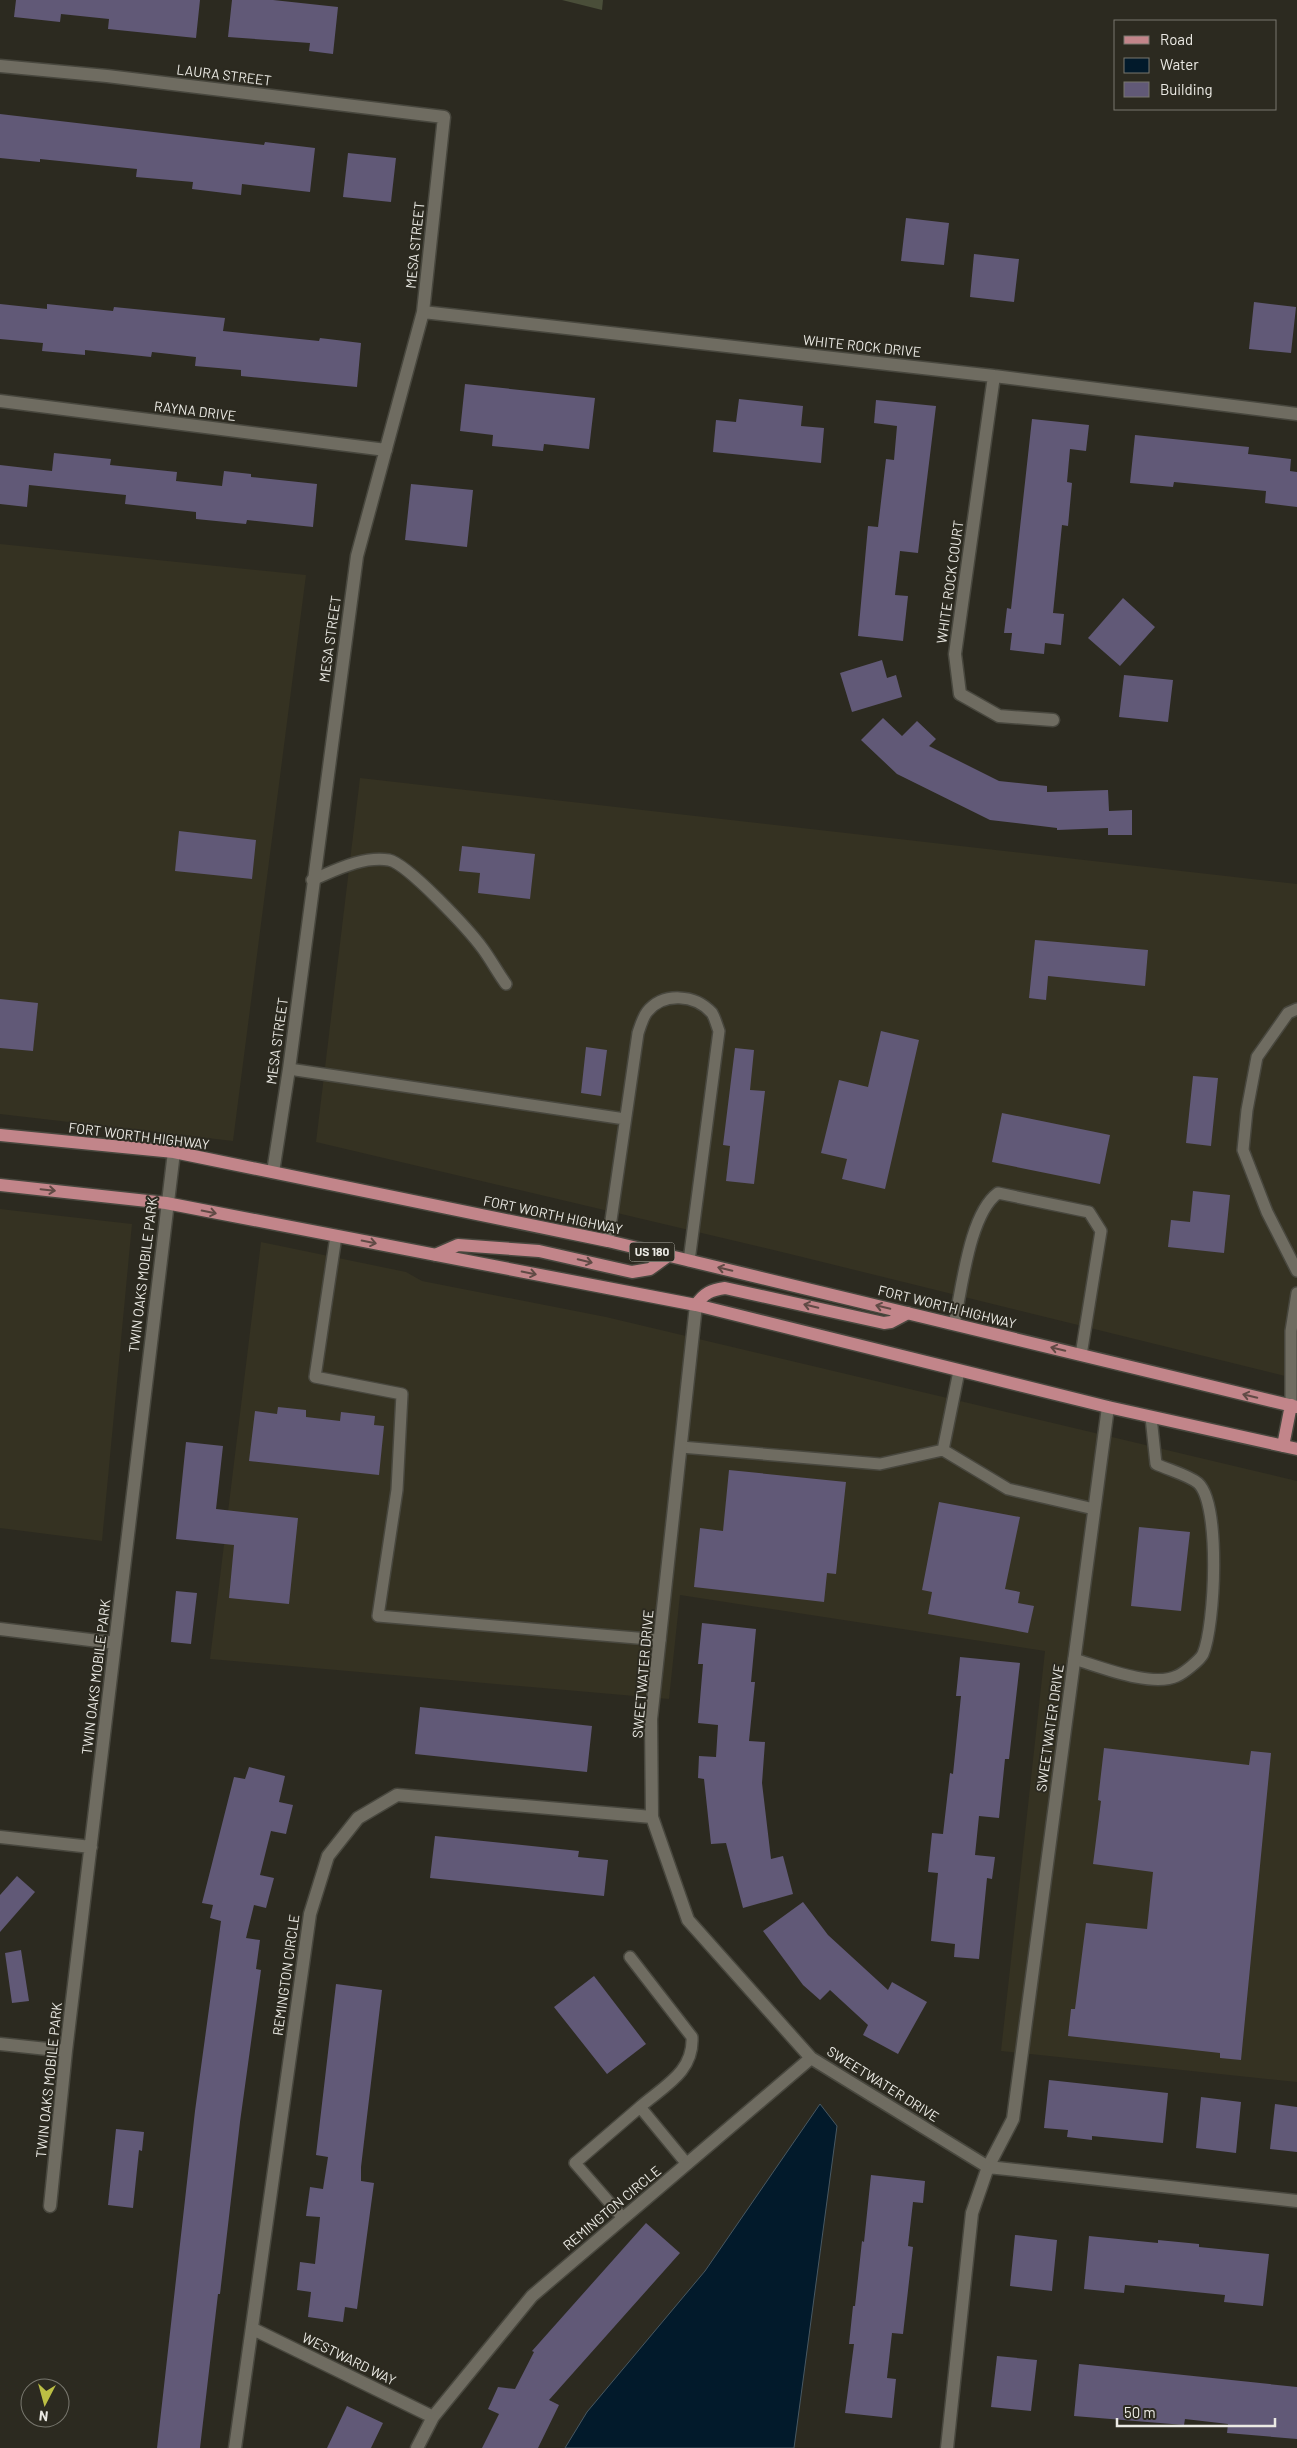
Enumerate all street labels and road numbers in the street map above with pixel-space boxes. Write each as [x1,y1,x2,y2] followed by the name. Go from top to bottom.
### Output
[176,60,273,89] street label: LAURA STREET
[401,201,428,289] street label: MESA STREET
[802,331,922,360] street label: WHITE ROCK DRIVE
[153,397,237,424] street label: RAYNA DRIVE
[932,519,967,645] street label: WHITE ROCK COURT
[315,595,344,683] street label: MESA STREET
[262,997,291,1085] street label: MESA STREET
[68,1118,211,1153] street label: FORT WORTH HIGHWAY
[482,1191,624,1238] street label: FORT WORTH HIGHWAY
[125,1196,161,1354] street label: TWIN OAKS MOBILE PARK
[630,1242,674,1262] road number: US 180
[876,1281,1018,1332] street label: FORT WORTH HIGHWAY
[78,1598,114,1756] street label: TWIN OAKS MOBILE PARK
[628,1609,657,1739] street label: SWEETWATER DRIVE
[1032,1663,1067,1793] street label: SWEETWATER DRIVE
[269,1913,302,2037] street label: REMINGTON CIRCLE
[32,2001,65,2159] street label: TWIN OAKS MOBILE PARK
[824,2042,942,2125] street label: SWEETWATER DRIVE
[559,2162,664,2253] street label: REMINGTON CIRCLE
[300,2328,399,2389] street label: WESTWARD WAY

